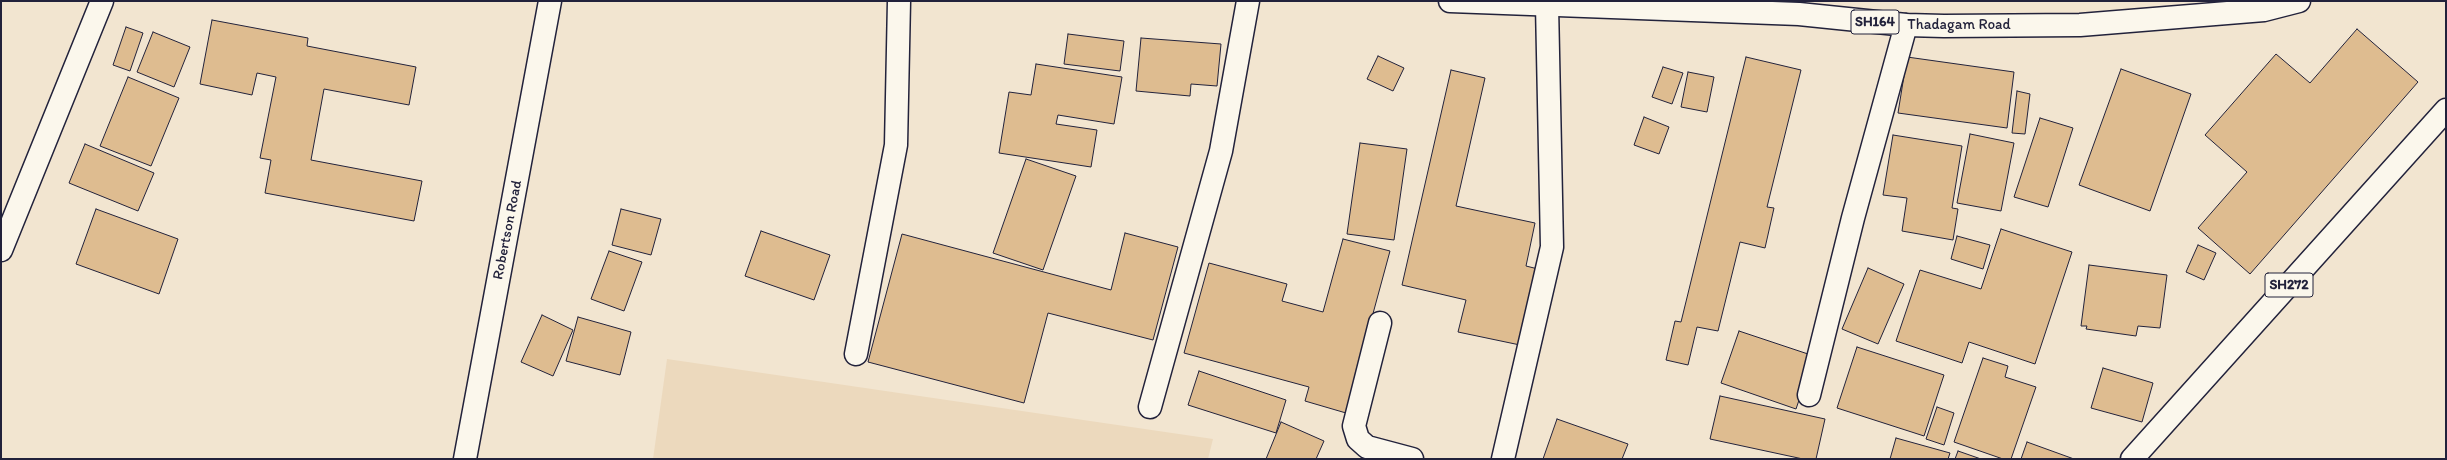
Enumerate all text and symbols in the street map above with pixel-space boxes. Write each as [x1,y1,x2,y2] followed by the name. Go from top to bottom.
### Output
[1851,10,1899,34] road number: SH164
[1907,16,2011,34] street label: Thadagam Road
[490,179,526,281] street label: Robertson Road
[2265,273,2313,297] road number: SH272

